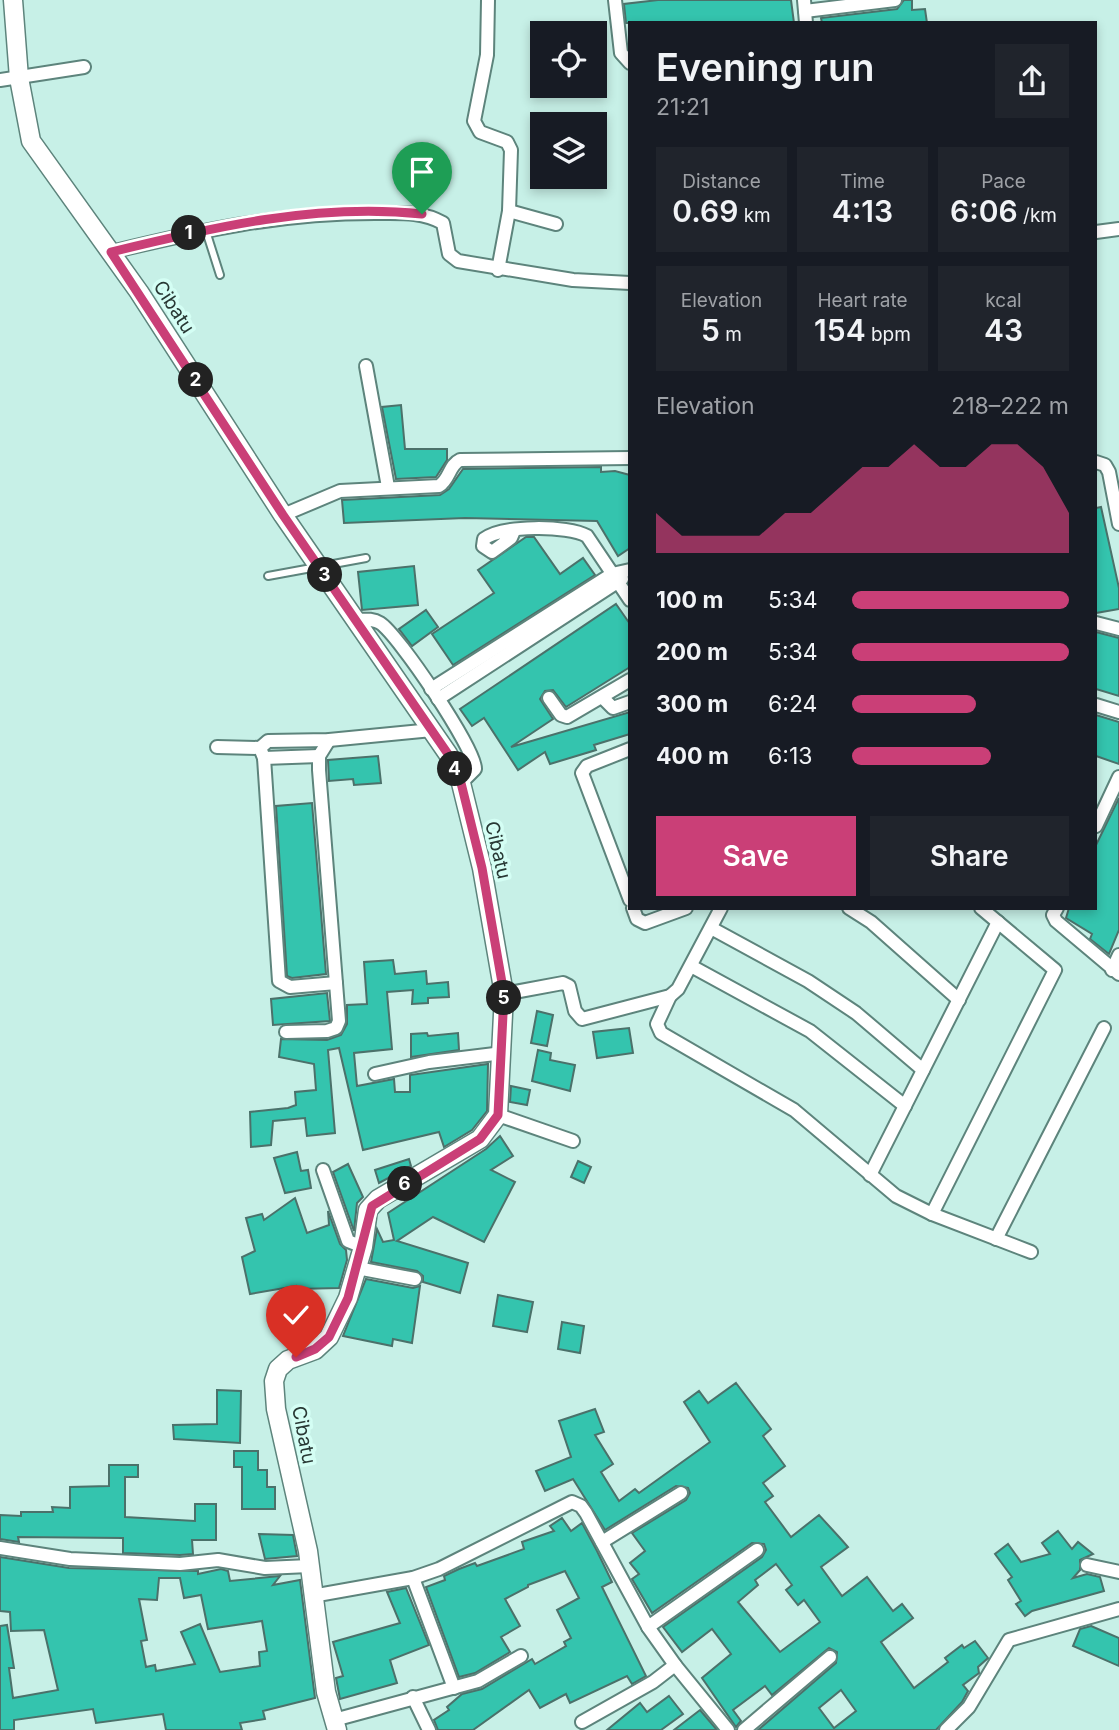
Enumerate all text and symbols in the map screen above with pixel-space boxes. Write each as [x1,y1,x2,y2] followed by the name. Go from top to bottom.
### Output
[530,21,607,189] map controls
[530,21,607,98] button: locate
[656,44,874,90] text: Evening run
[995,44,1069,118] button: share
[656,93,709,121] text: 21:21
[530,112,607,189] button: layers
[392,142,452,214] pin
[403,153,441,191] icon: arrive
[682,170,761,193] text: Distance
[840,170,885,193] text: Time
[981,170,1026,193] text: Pace
[672,193,738,229] text: 0.69
[832,193,893,229] text: 4:13
[950,193,1018,229] text: 6:06
[738,204,771,227] text: km
[1018,204,1057,227] text: /km
[172,216,206,250] pin: 1
[184,221,193,244] text: 1
[148,276,200,338] street label: Cibatu
[681,289,762,312] text: Elevation
[818,289,908,312] text: Heart rate
[985,289,1022,312] text: kcal
[701,312,720,348] text: 5
[814,312,866,348] text: 154
[984,312,1023,348] text: 43
[720,323,742,346] text: m
[866,323,911,346] text: bpm
[178,362,214,398] pin: 2
[190,368,201,391] text: 2
[656,392,755,420] text: Elevation
[951,392,1069,420] text: 218–222 m
[308,558,342,592] pin: 3
[318,563,331,586] text: 3
[656,586,723,614] text: 100 m
[768,586,818,614] text: 5:34
[656,638,728,666] text: 200 m
[768,638,818,666] text: 5:34
[656,690,728,718] text: 300 m
[768,690,817,718] text: 6:24
[656,742,729,770] text: 400 m
[768,742,812,770] text: 6:13
[438,752,472,786] pin: 4
[448,757,461,780] text: 4
[656,816,856,896] button: Save
[870,816,1069,896] button: Share
[480,819,516,881] street label: Cibatu
[486,981,522,1016] pin: 5
[497,986,510,1009] text: 5
[388,1166,422,1202] pin: 6
[398,1172,411,1195] text: 6
[266,1285,326,1357] pin
[277,1296,315,1334] icon: check
[287,1404,321,1466] street label: Cibatu

